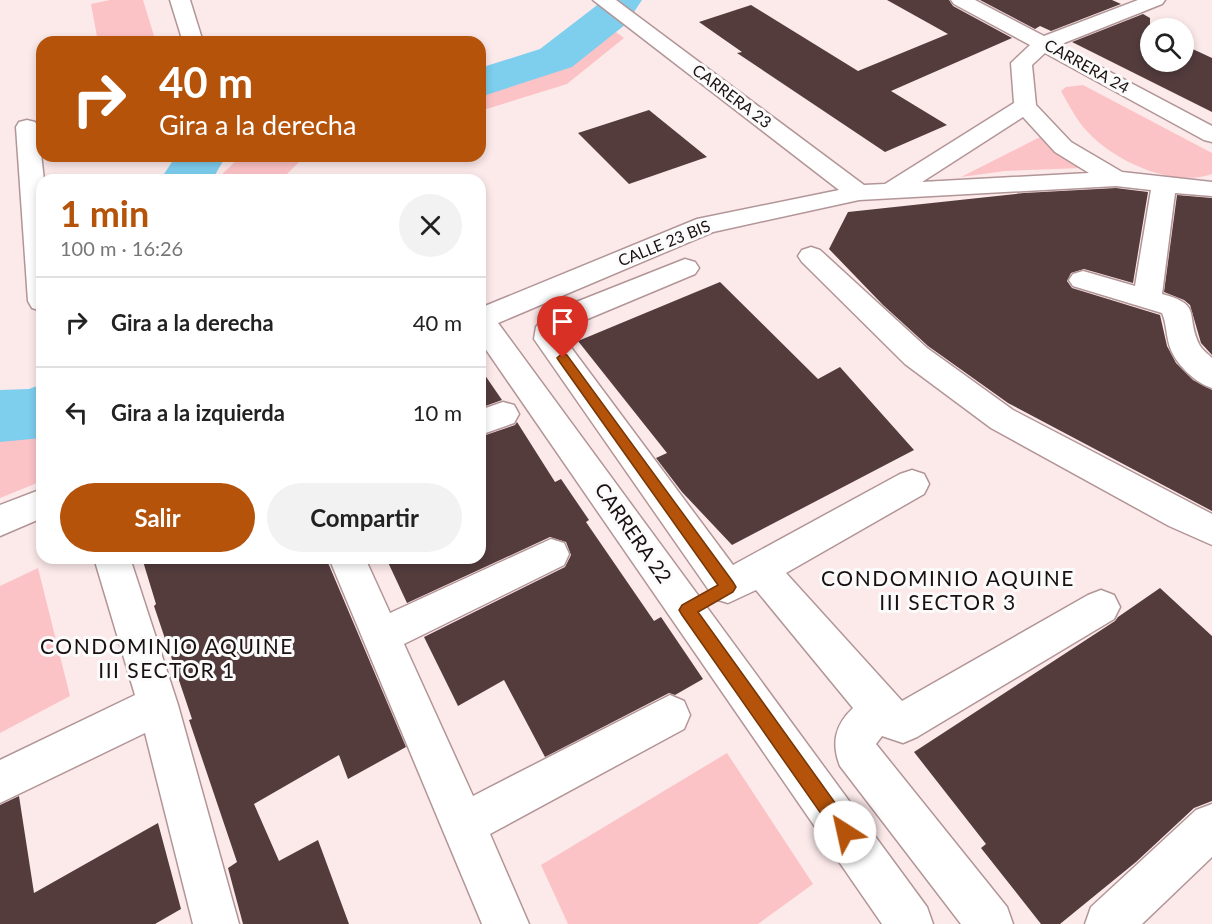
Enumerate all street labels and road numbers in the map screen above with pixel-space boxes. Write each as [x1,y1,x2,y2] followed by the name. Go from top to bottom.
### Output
[1042,35,1133,97] street label: CARRERA 24
[689,60,775,131] street label: CARRERA 23
[615,215,713,270] street label: CALLE 23 BIS
[590,478,677,587] street label: CARRERA 22

